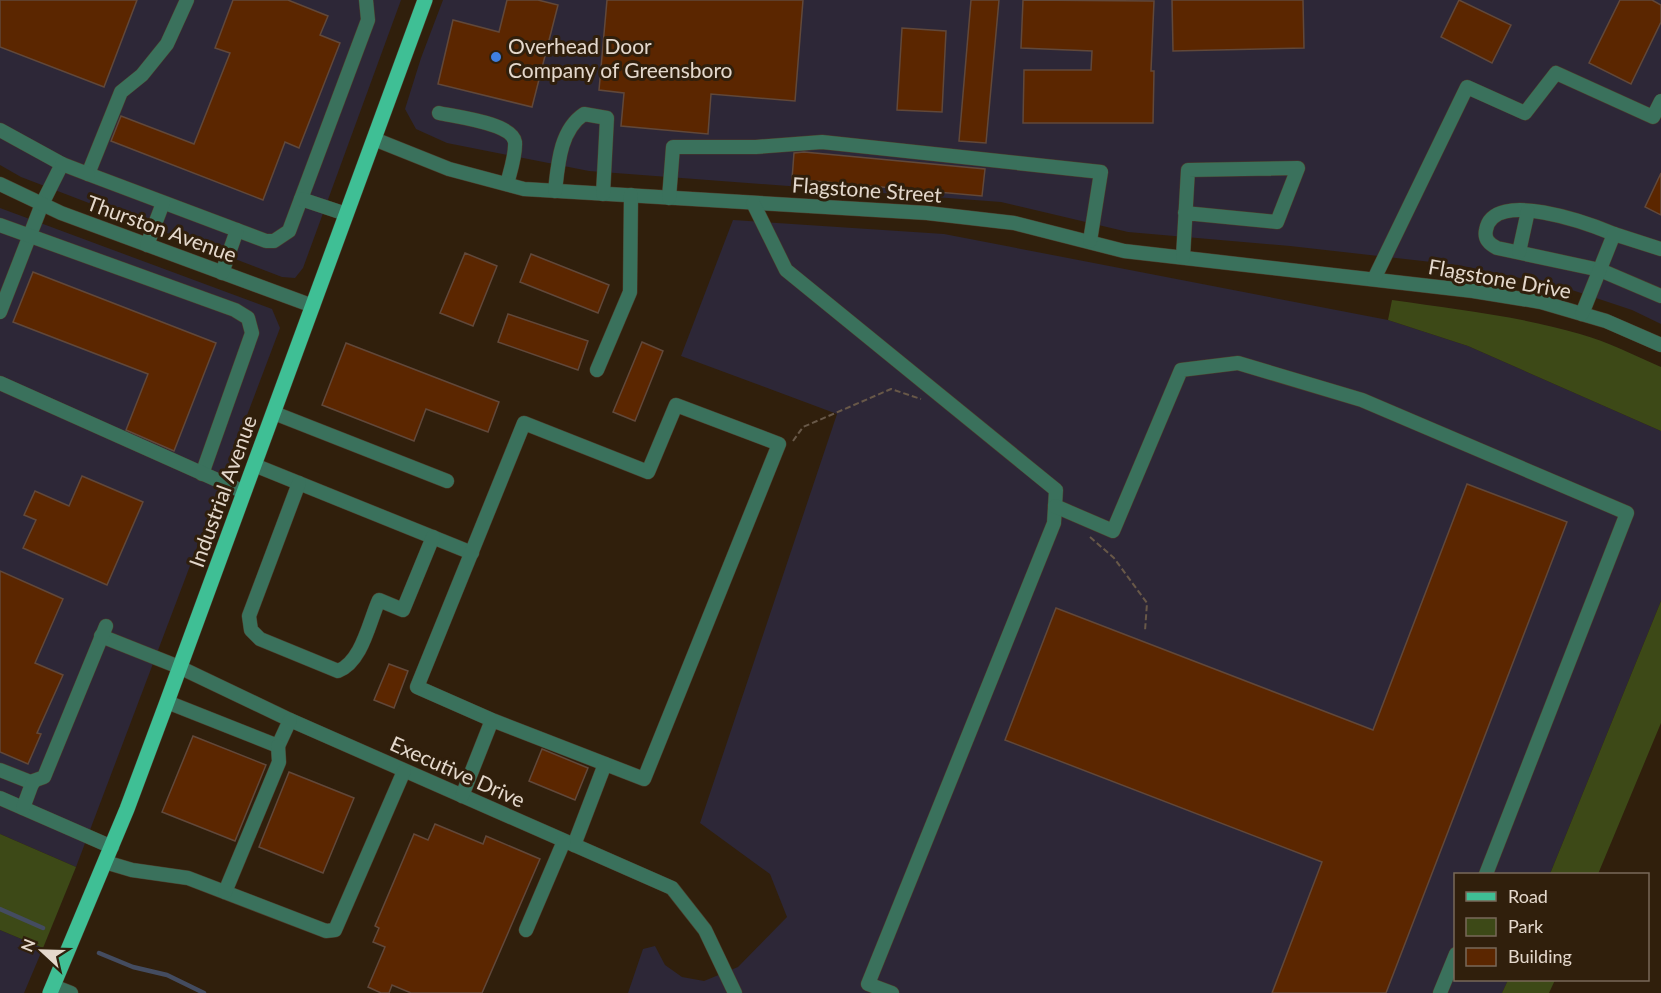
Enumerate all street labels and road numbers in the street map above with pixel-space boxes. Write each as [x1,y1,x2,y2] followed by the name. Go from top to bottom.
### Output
[791,171,943,207] street label: Flagstone Street
[84,189,240,267] street label: Thurston Avenue
[1427,253,1573,303] street label: Flagstone Drive
[183,412,261,570] street label: Industrial Avenue
[387,730,529,812] street label: Executive Drive

